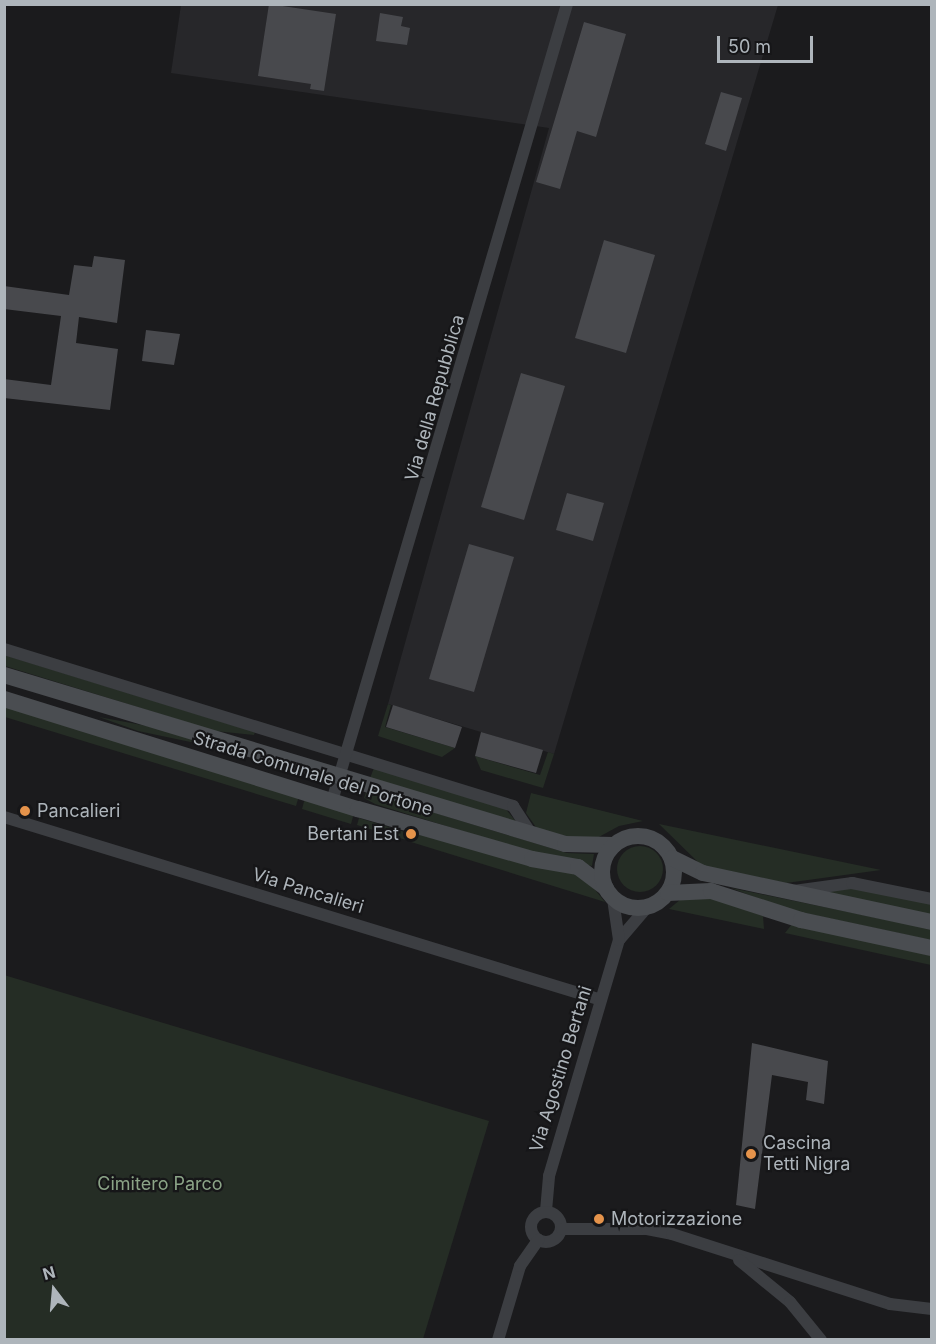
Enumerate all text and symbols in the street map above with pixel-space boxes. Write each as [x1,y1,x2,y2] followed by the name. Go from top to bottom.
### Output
[720,24,816,62] scale bar
[728,36,771,57] text: 50 m
[401,312,469,484] street label: Via della Repubblica
[191,727,435,821] street label: Strada Comunale del Portone
[37,800,120,822] place label: Pancalieri
[18,804,32,818] marker: Pancalieri
[307,823,399,845] place label: Bertani Est
[404,827,418,841] marker: Bertani Est
[250,864,366,918] street label: Via Pancalieri
[525,983,597,1155] street label: Via Agostino Bertani
[763,1133,850,1176] place label: Cascina Tetti Nigra
[744,1147,758,1161] marker: Cascina Tetti Nigra
[97,1173,223,1195] park label: Cimitero Parco
[611,1208,742,1230] place label: Motorizzazione
[592,1212,606,1226] marker: Motorizzazione
[24,1260,84,1320] north arrow
[40,1261,58,1284] text: N

